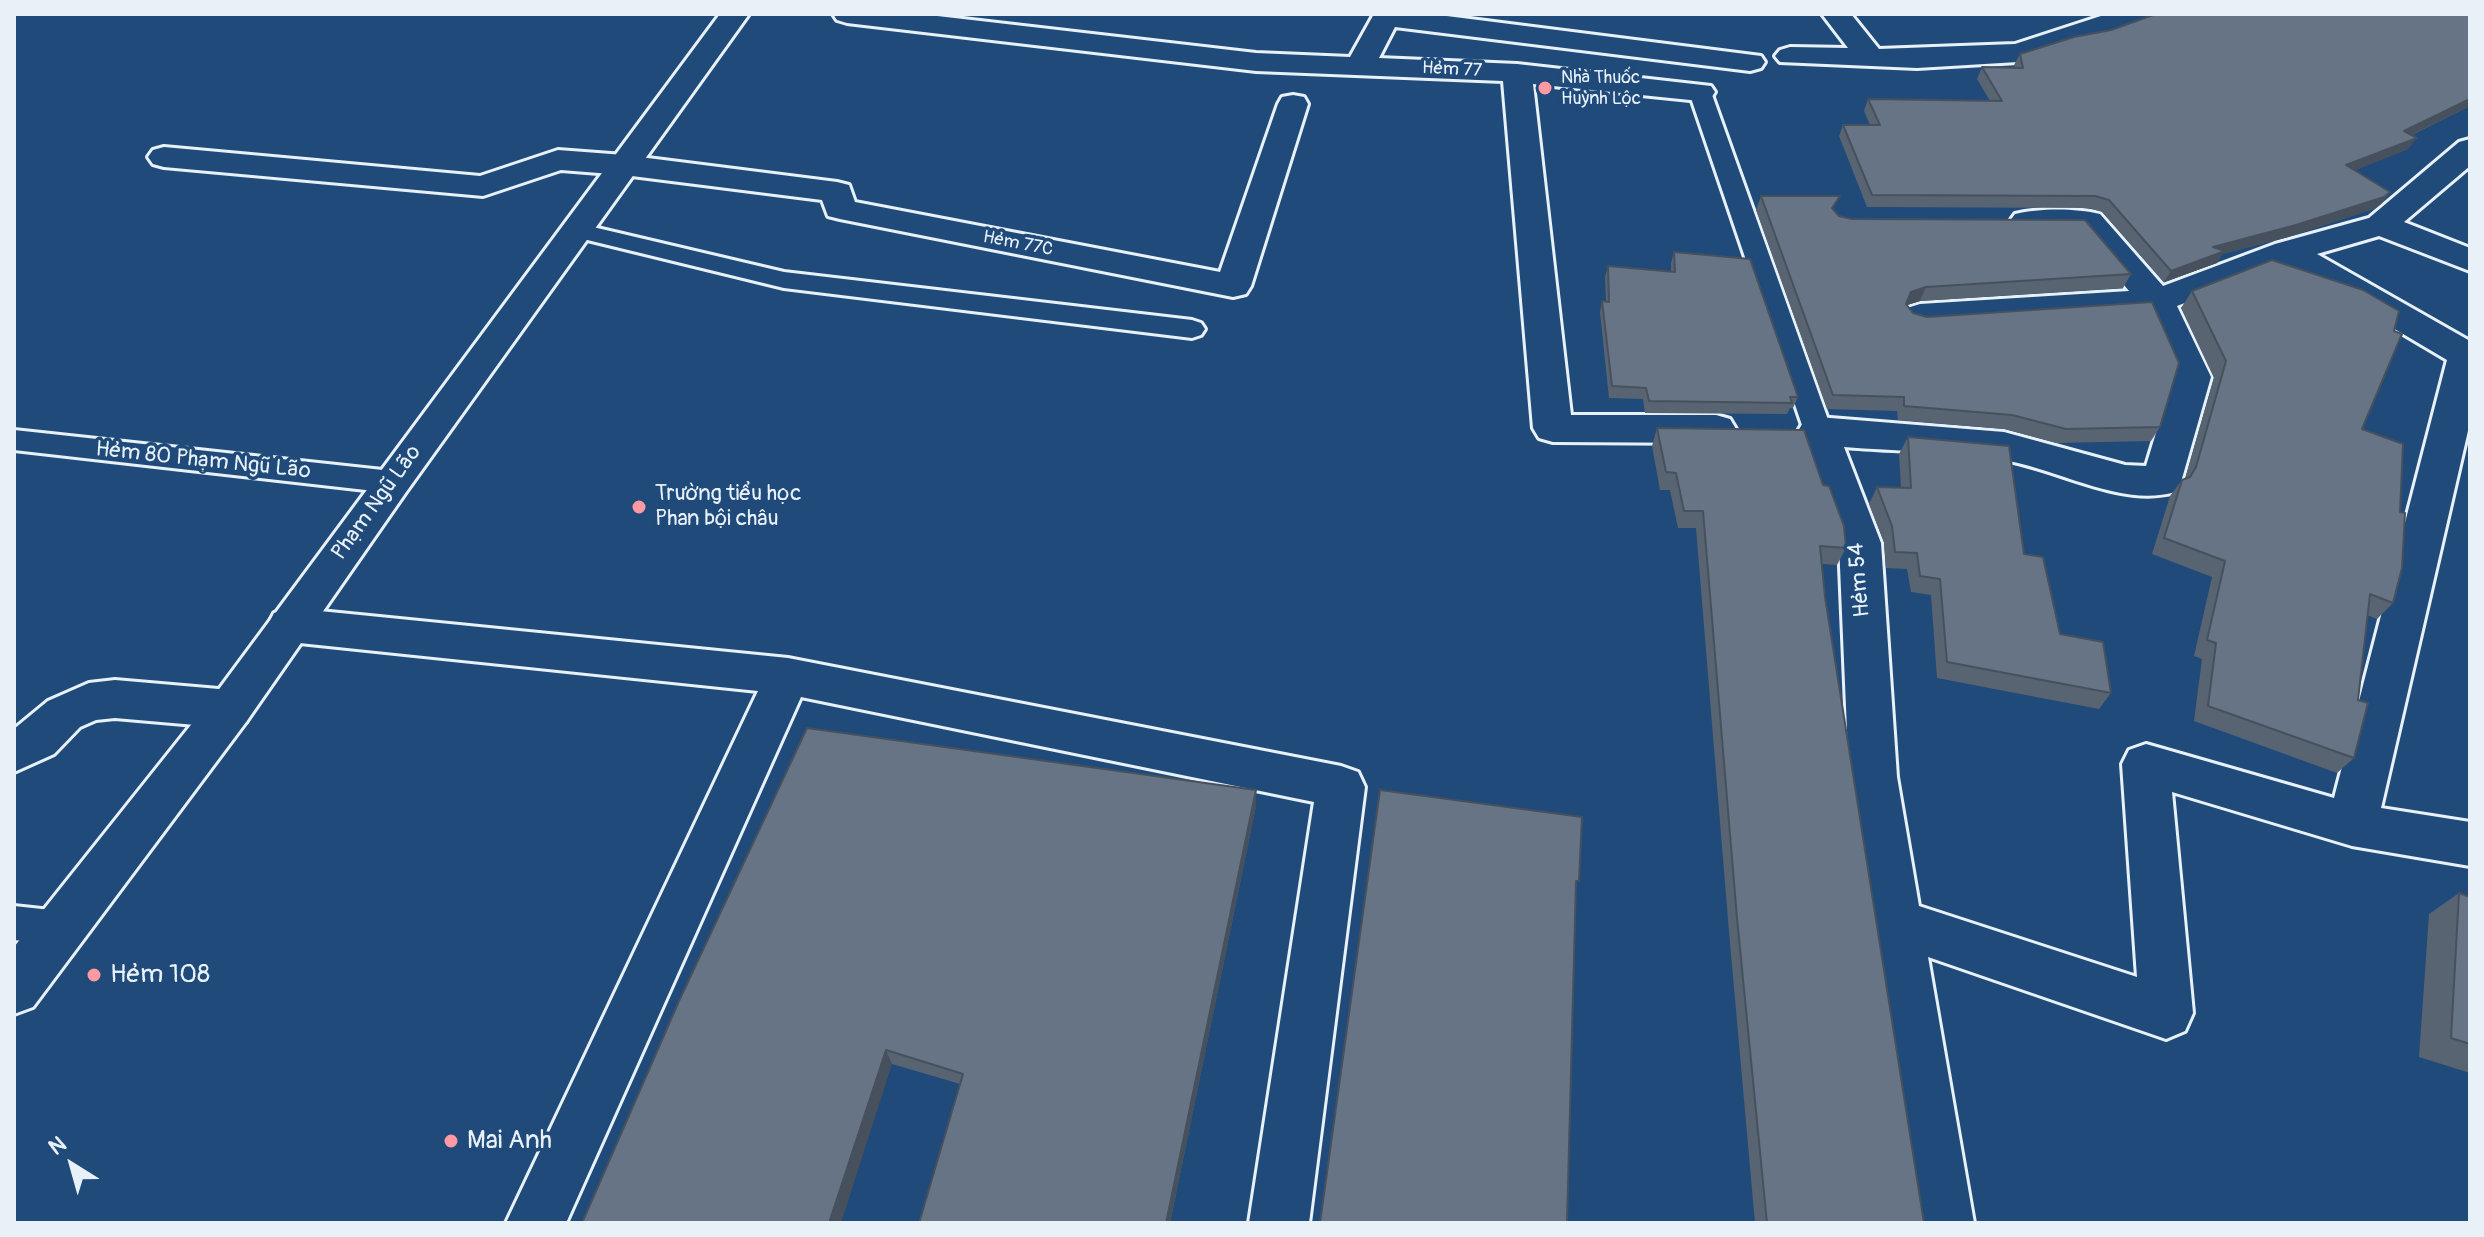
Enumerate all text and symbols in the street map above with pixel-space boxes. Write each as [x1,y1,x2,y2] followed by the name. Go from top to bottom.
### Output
[1422,58,1482,82] street label: Hẻm 77
[1561,67,1641,110] place label: Nhà Thuốc Huỳnh Lộc
[1536,79,1554,97] marker: Nhà Thuốc Huỳnh Lộc
[981,227,1055,261] street label: Hẻm 77C
[94,437,312,485] street label: Hẻm 80 Phạm Ngũ Lão
[326,440,428,566] street label: Phạm Ngũ Lão
[655,481,802,532] place label: Trường tiểu học Phan bội châu
[630,498,648,516] marker: Trường tiểu học Phan bội châu
[1844,542,1876,618] street label: Hẻm 54
[110,959,210,991] place label: Hẻm 108
[85,966,103,984] marker: Hẻm 108
[32,1125,112,1205] north arrow
[467,1125,552,1157] place label: Mai Anh
[43,1130,72,1161] text: N
[442,1132,460,1150] marker: Mai Anh

